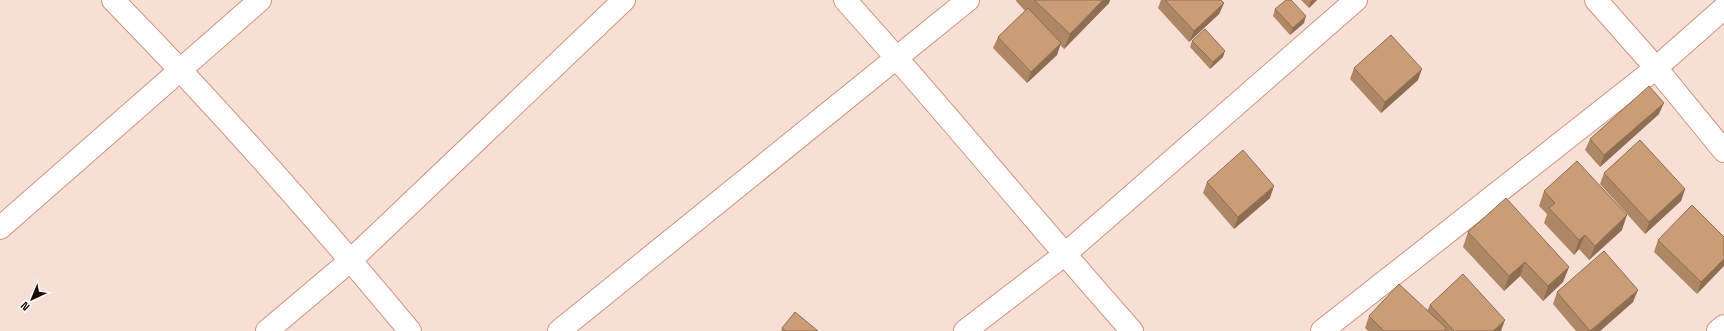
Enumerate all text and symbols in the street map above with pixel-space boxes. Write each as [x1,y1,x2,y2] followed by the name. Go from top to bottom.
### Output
[12,279,52,319] north arrow
[18,299,33,314] text: N

